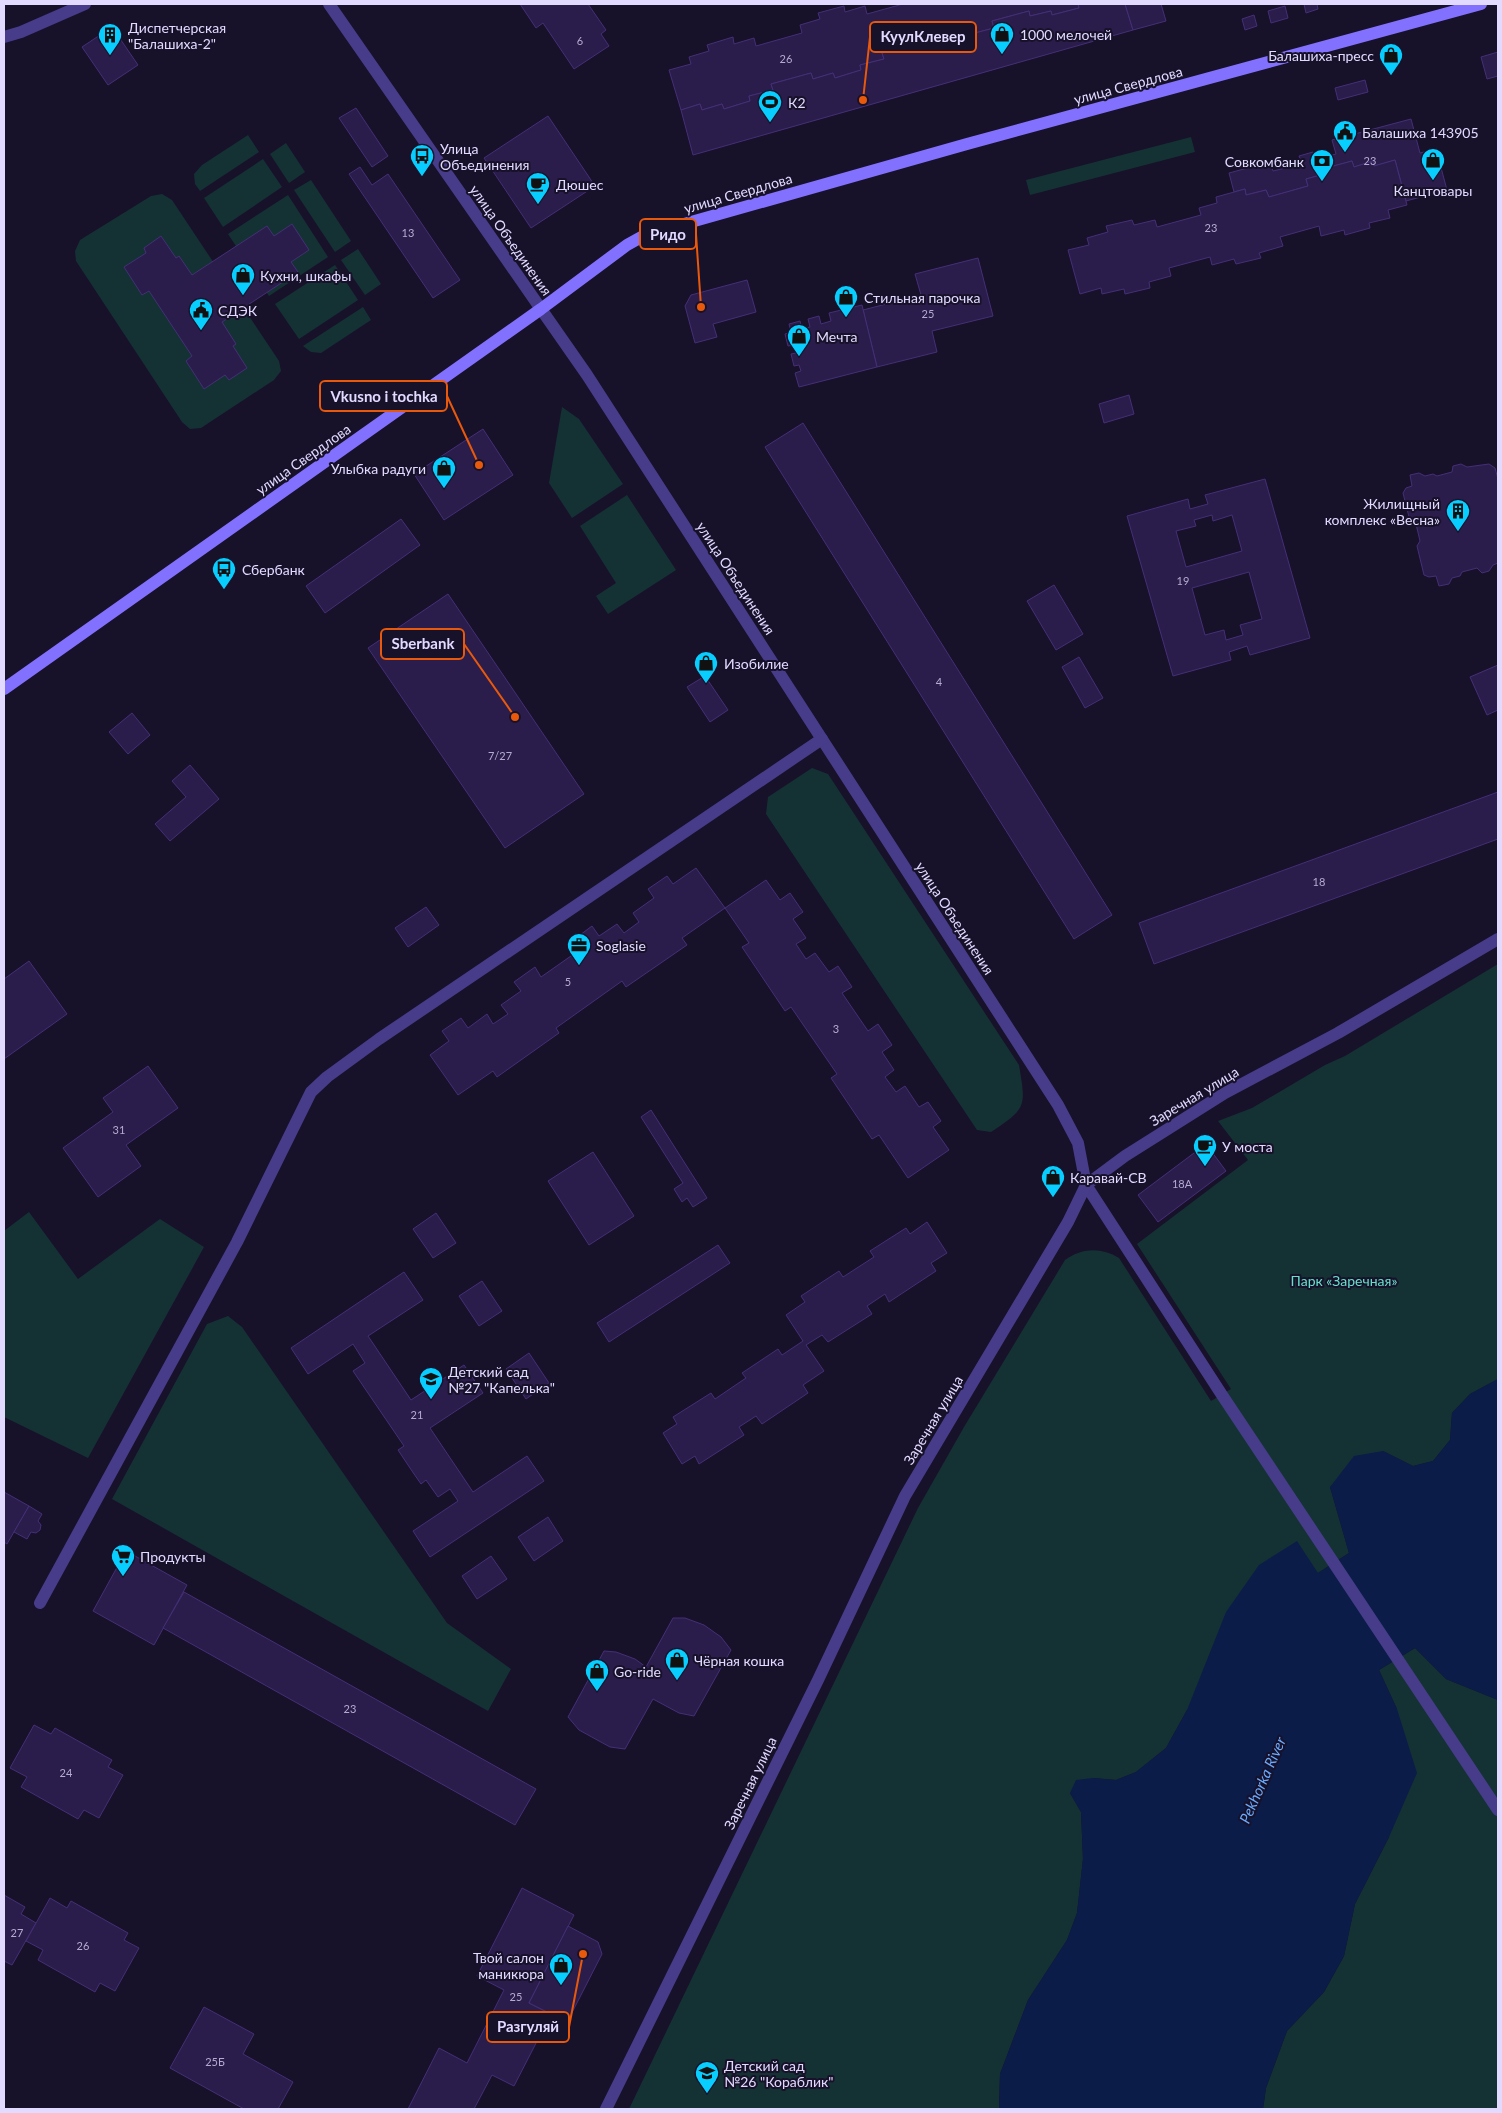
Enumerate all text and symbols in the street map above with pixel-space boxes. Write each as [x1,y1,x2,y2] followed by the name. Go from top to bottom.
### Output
[128,19,226,52] place label: Диспетчерская "Балашиха-2"
[989,21,1015,55] shop icon: 1000 мелочей
[97,22,123,56] building icon: Диспетчерская "Балашиха-2"
[870,22,976,52] callout: КуулКлевер
[1020,26,1112,43] place label: 1000 мелочей
[880,27,966,45] text: КуулКлевер
[577,34,583,47] house number: 6
[1378,42,1404,76] shop icon: Балашиха-пресс
[1268,47,1374,64] place label: Балашиха-пресс
[780,52,792,65] house number: 26
[1072,62,1184,108] street label: улица Свердлова
[757,89,783,123] sports icon: К2
[788,94,806,111] place label: К2
[1332,119,1358,153] public building icon: Балашиха 143905
[1362,124,1479,141] place label: Балашиха 143905
[440,140,529,173] place label: Улица Объединения
[409,143,435,177] bus stop icon: Улица Объединения
[1420,147,1446,181] shop icon: Канцтовары
[1309,148,1335,182] bank icon: Совкомбанк
[1225,153,1305,170] place label: Совкомбанк
[1364,154,1376,167] house number: 23
[682,169,794,217] street label: улица Свердлова
[525,171,551,205] cafe icon: Дюшес
[556,176,604,193] place label: Дюшес
[466,181,556,299] street label: улица Объединения
[1394,182,1472,199] place label: Канцтовары
[640,219,696,249] callout: Ридо
[1205,221,1217,234] house number: 23
[650,225,686,243] text: Ридо
[402,226,414,239] house number: 13
[230,262,256,296] shop icon: Кухни, шкафы
[260,267,351,284] place label: Кухни, шкафы
[833,284,859,318] shop icon: Стильная парочка
[864,289,980,306] place label: Стильная парочка
[188,297,214,331] public building icon: СДЭК
[218,302,258,319] place label: СДЭК
[922,307,934,320] house number: 25
[786,323,812,357] shop icon: Мечта
[816,328,857,345] place label: Мечта
[320,381,447,411] callout: Vkusno i tochka
[329,387,438,405] text: Vkusno i tochka
[252,420,354,498] street label: улица Свердлова
[431,455,457,489] shop icon: Улыбка радуги
[331,460,426,477] place label: Улыбка радуги
[1325,495,1440,528] place label: Жилищный комплекс «Весна»
[1445,498,1471,532] building icon: Жилищный комплекс «Весна»
[693,518,779,638] street label: улица Объединения
[211,556,237,590] bus stop icon: Сбербанк
[242,561,306,578] place label: Сбербанк
[1177,574,1189,587] house number: 19
[381,629,464,659] callout: Sberbank
[392,634,455,652] text: Sberbank
[693,650,719,684] shop icon: Изобилие
[724,655,789,672] place label: Изобилие
[936,675,943,688] house number: 4
[488,749,512,762] house number: 7/27
[912,858,998,978] street label: улица Объединения
[1313,875,1325,888] house number: 18
[566,932,592,966] office icon: Soglasie
[596,937,646,954] place label: Soglasie
[565,975,571,988] house number: 5
[833,1022,839,1035] house number: 3
[1146,1063,1242,1129] street label: Заречная улица
[113,1123,125,1136] house number: 31
[1192,1133,1218,1167] cafe icon: У моста
[1222,1138,1273,1155] place label: У моста
[1040,1164,1066,1198] shop icon: Каравай-СВ
[1070,1169,1147,1186] place label: Каравай-СВ
[1172,1177,1193,1190] house number: 18А
[1291,1272,1397,1289] park label: Парк «Заречная»
[448,1363,555,1396] place label: Детский сад №27 "Капелька"
[418,1366,444,1400] school or university icon: Детский сад №27 "Капелька"
[900,1372,966,1468] street label: Заречная улица
[411,1408,423,1421] house number: 21
[110,1543,136,1577] supermarket icon: Продукты
[140,1548,206,1565] place label: Продукты
[664,1647,690,1681] shop icon: Чёрная кошка
[694,1652,784,1669] place label: Чёрная кошка
[584,1658,610,1692] shop icon: Go-ride
[614,1663,661,1680] place label: Go-ride
[344,1702,356,1715] house number: 23
[1235,1733,1289,1826] water label: Pekhorka River
[720,1734,780,1832] street label: Заречная улица
[60,1766,73,1779] house number: 24
[11,1926,23,1939] house number: 27
[77,1939,89,1952] house number: 26
[473,1949,544,1982] place label: Твой салон маникюра
[548,1952,574,1986] shop icon: Твой салон маникюра
[510,1990,522,2003] house number: 25
[487,2012,569,2042] callout: Разгуляй
[497,2017,559,2035] text: Разгуляй
[205,2055,225,2068] house number: 25Б
[724,2057,833,2090] place label: Детский сад №26 "Кораблик"
[694,2060,720,2094] school or university icon: Детский сад №26 "Кораблик"

